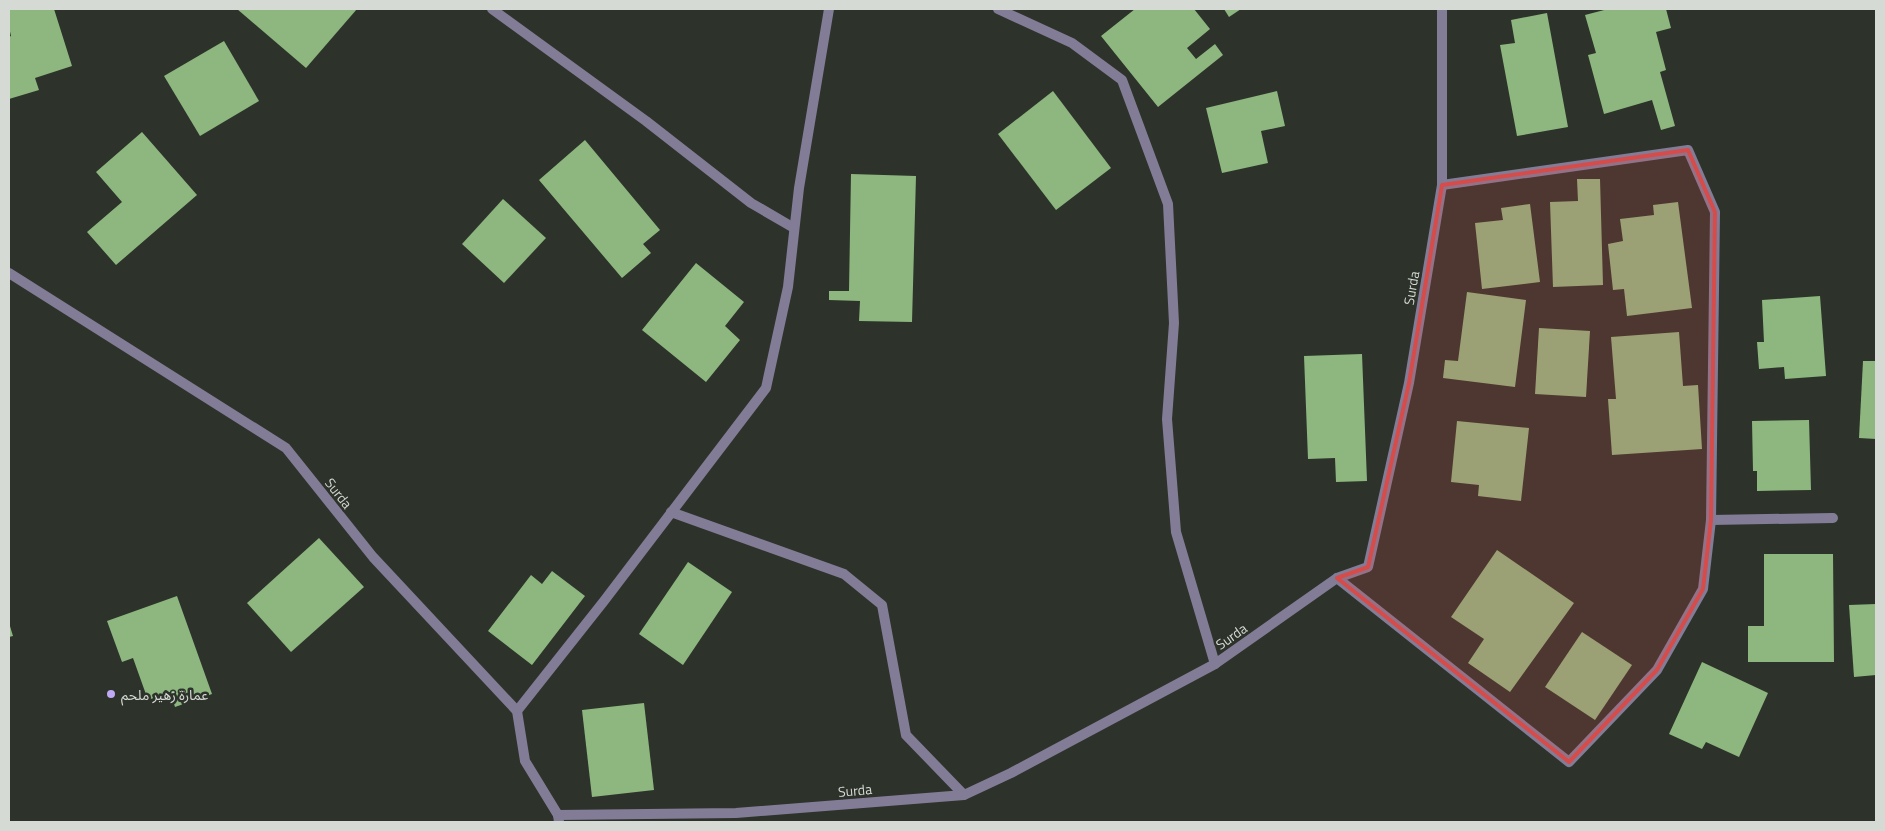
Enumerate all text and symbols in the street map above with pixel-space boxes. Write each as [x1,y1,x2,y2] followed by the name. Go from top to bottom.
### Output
[1398,269,1424,307] street label: Surda
[320,473,358,513] street label: Surda
[1211,618,1251,654] street label: Surda
[121,684,208,706] place label: عمارة زهير ملحم
[105,688,117,700] marker: عمارة زهير ملحم
[837,778,873,802] street label: Surda

